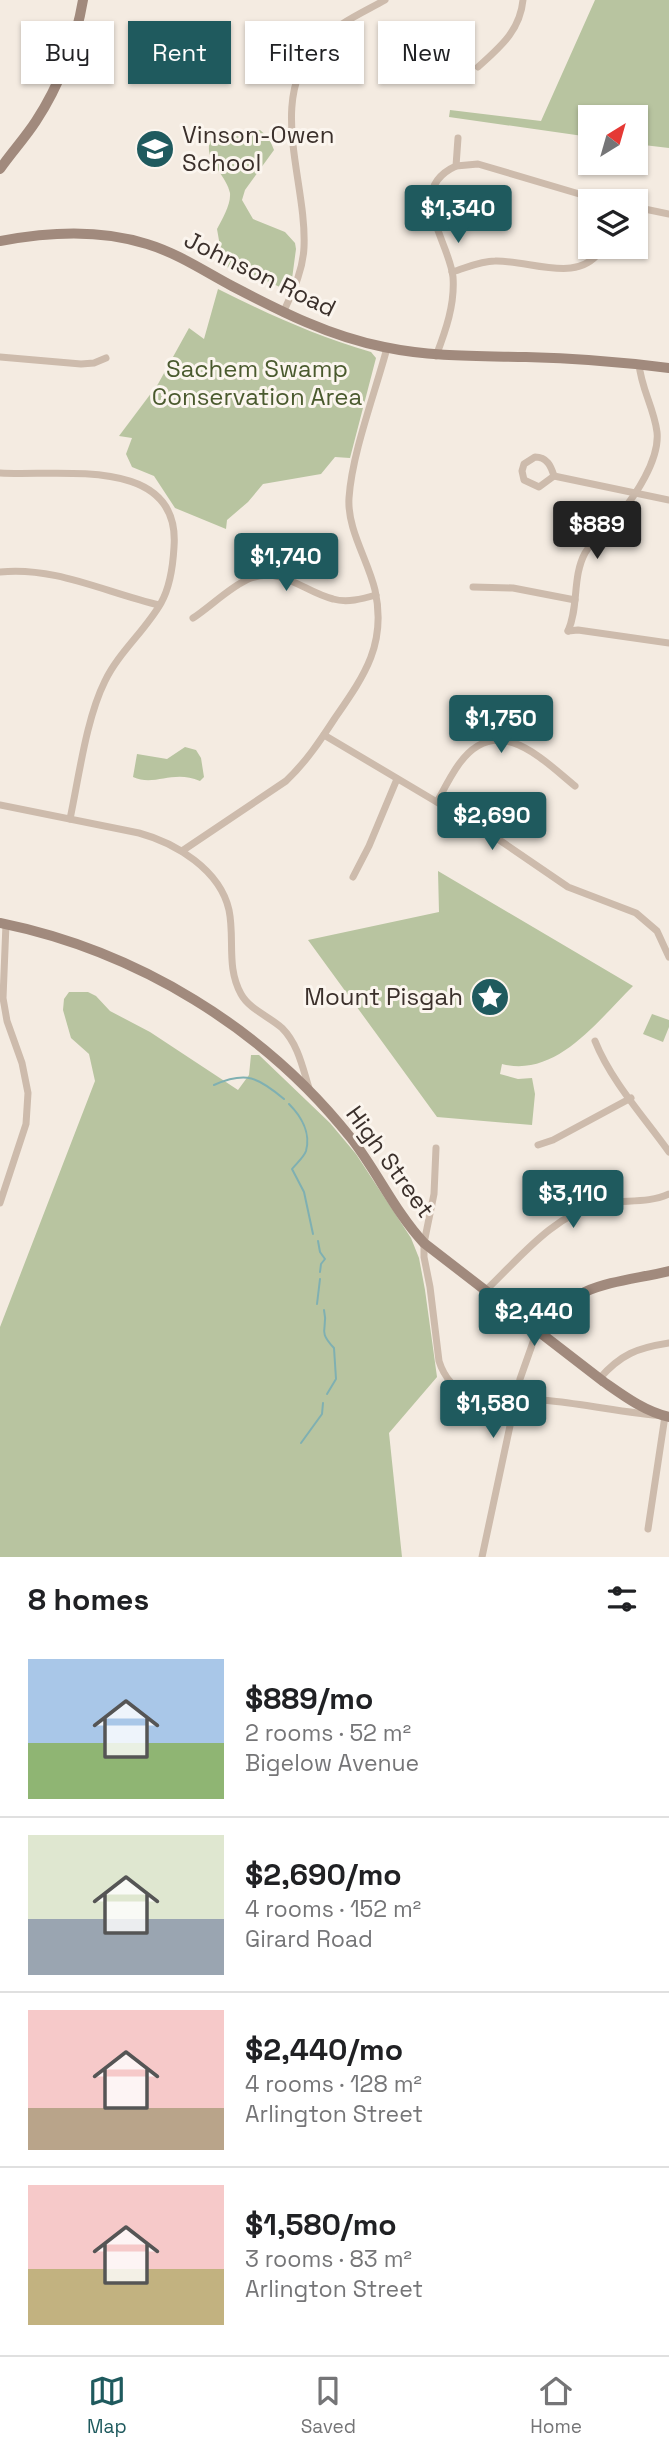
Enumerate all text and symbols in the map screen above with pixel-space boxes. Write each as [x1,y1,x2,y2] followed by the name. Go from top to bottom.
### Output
[21,21,114,84] chip: Buy
[128,21,231,84] chip: Rent
[245,21,364,84] chip: Filters
[378,21,475,84] chip: New
[578,105,648,175] north arrow
[578,105,648,259] map controls
[182,119,335,178] place label: Vinson-Owen School
[134,128,176,170] school or university icon: Vinson-Owen School
[401,186,515,245] pin: $1,340
[578,189,648,259] button: layers
[421,193,495,223] text: $1,340
[179,223,341,324] street label: Johnson Road
[152,353,362,412] park label: Sachem Swamp Conservation Area
[556,502,638,561] pin: $889
[569,509,625,539] text: $889
[229,534,343,593] pin: $1,740
[250,541,322,571] text: $1,740
[444,696,558,755] pin: $1,750
[465,703,537,733] text: $1,750
[435,792,549,852] pin: $2,690
[453,800,531,830] text: $2,690
[469,976,511,1018] place icon: Mount Pisgah
[304,981,463,1012] place label: Mount Pisgah
[339,1100,442,1224] street label: High Street
[516,1170,630,1230] pin: $3,110
[538,1178,608,1208] text: $3,110
[477,1288,591,1348] pin: $2,440
[495,1296,573,1326] text: $2,440
[436,1380,550,1440] pin: $1,580
[456,1388,530,1418] text: $1,580
[28,1580,149,1619] text: 8 homes
[603,1580,641,1618] icon: filters
[245,1679,373,1718] text: $889/mo
[84,1687,168,1771] icon: home
[245,1718,411,1748] text: 2 rooms · 52 m²
[245,1748,419,1778] text: Bigelow Avenue
[245,1855,402,1894] text: $2,690/mo
[84,1863,168,1947] icon: home
[245,1894,421,1924] text: 4 rooms · 152 m²
[245,1924,373,1954] text: Girard Road
[245,2030,403,2069] text: $2,440/mo
[84,2038,168,2122] icon: home
[245,2069,422,2099] text: 4 rooms · 128 m²
[245,2099,423,2129] text: Arlington Street
[245,2205,397,2244] text: $1,580/mo
[84,2213,168,2297] icon: home
[245,2244,412,2274] text: 3 rooms · 83 m²
[245,2274,423,2304] text: Arlington Street
[87,2372,127,2439] tab: Map
[301,2372,356,2439] tab: Saved
[530,2372,582,2439] tab: Home

